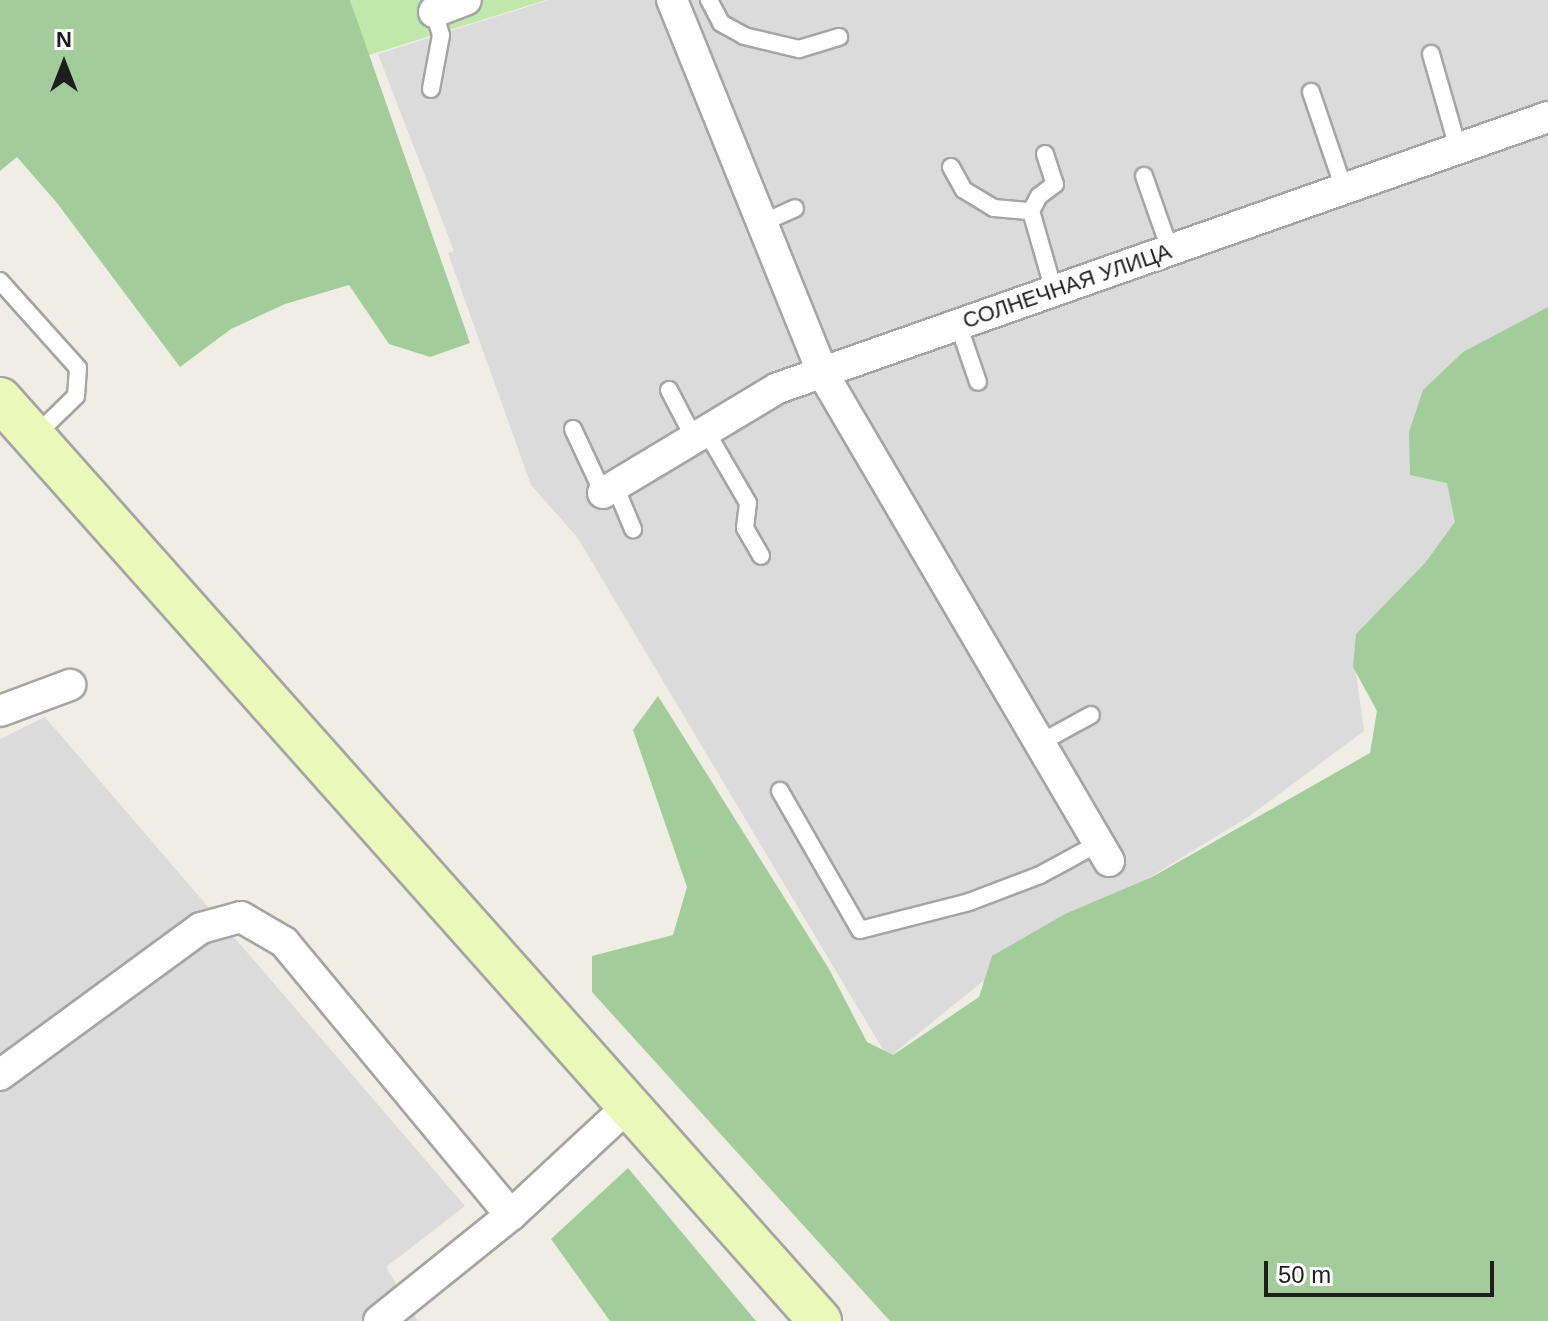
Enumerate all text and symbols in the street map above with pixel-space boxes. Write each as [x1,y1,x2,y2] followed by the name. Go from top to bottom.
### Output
[24,24,104,104] north arrow
[56,27,72,52] text: N
[959,238,1175,334] street label: СОЛНЕЧНАЯ УЛИЦА
[1268,1245,1498,1295] scale bar
[1278,1261,1331,1288] text: 50 m

